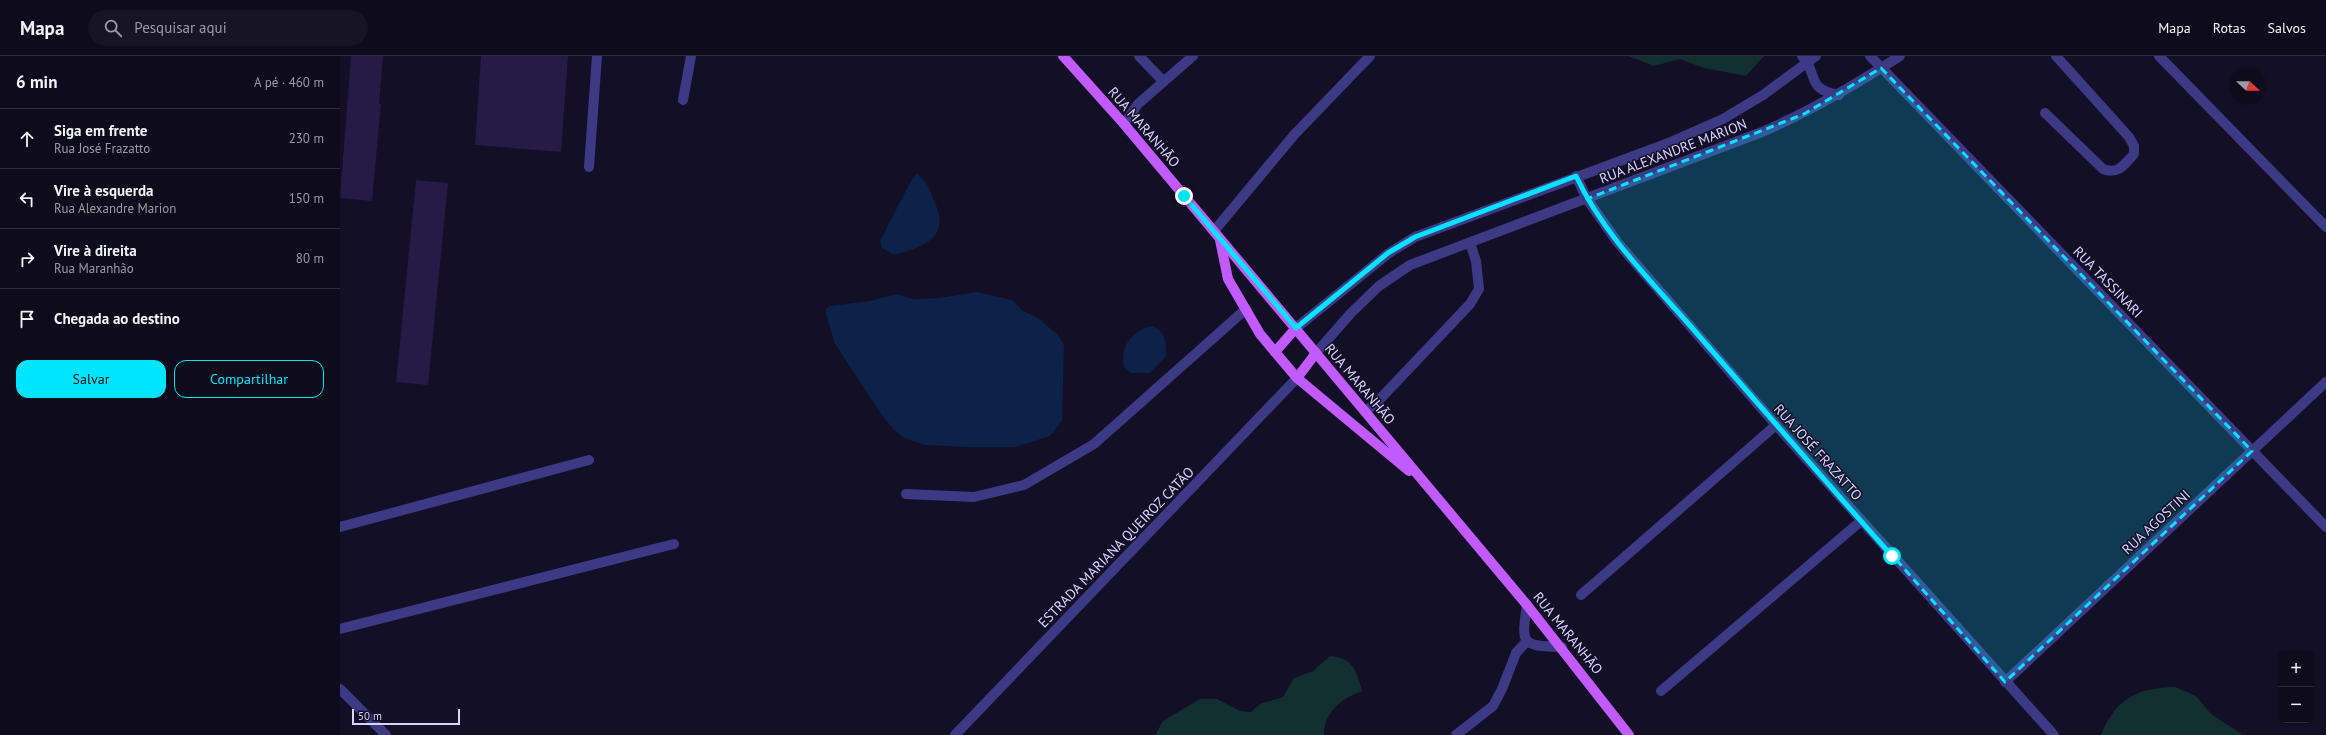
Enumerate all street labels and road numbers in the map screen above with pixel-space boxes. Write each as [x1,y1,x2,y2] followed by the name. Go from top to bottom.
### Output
[1104,83,1184,171] street label: RUA MARANHÃO
[1597,115,1749,187] street label: RUA ALEXANDRE MARION
[2069,243,2147,321] street label: RUA TASSINARI
[1321,340,1399,428] street label: RUA MARANHÃO
[1770,400,1866,504] street label: RUA JOSÉ FRAZATTO
[1034,463,1198,631] street label: ESTRADA MARIANA QUEIROZ CATÃO
[2118,486,2194,558] street label: RUA AGOSTINI
[1529,588,1607,678] street label: RUA MARANHÃO

